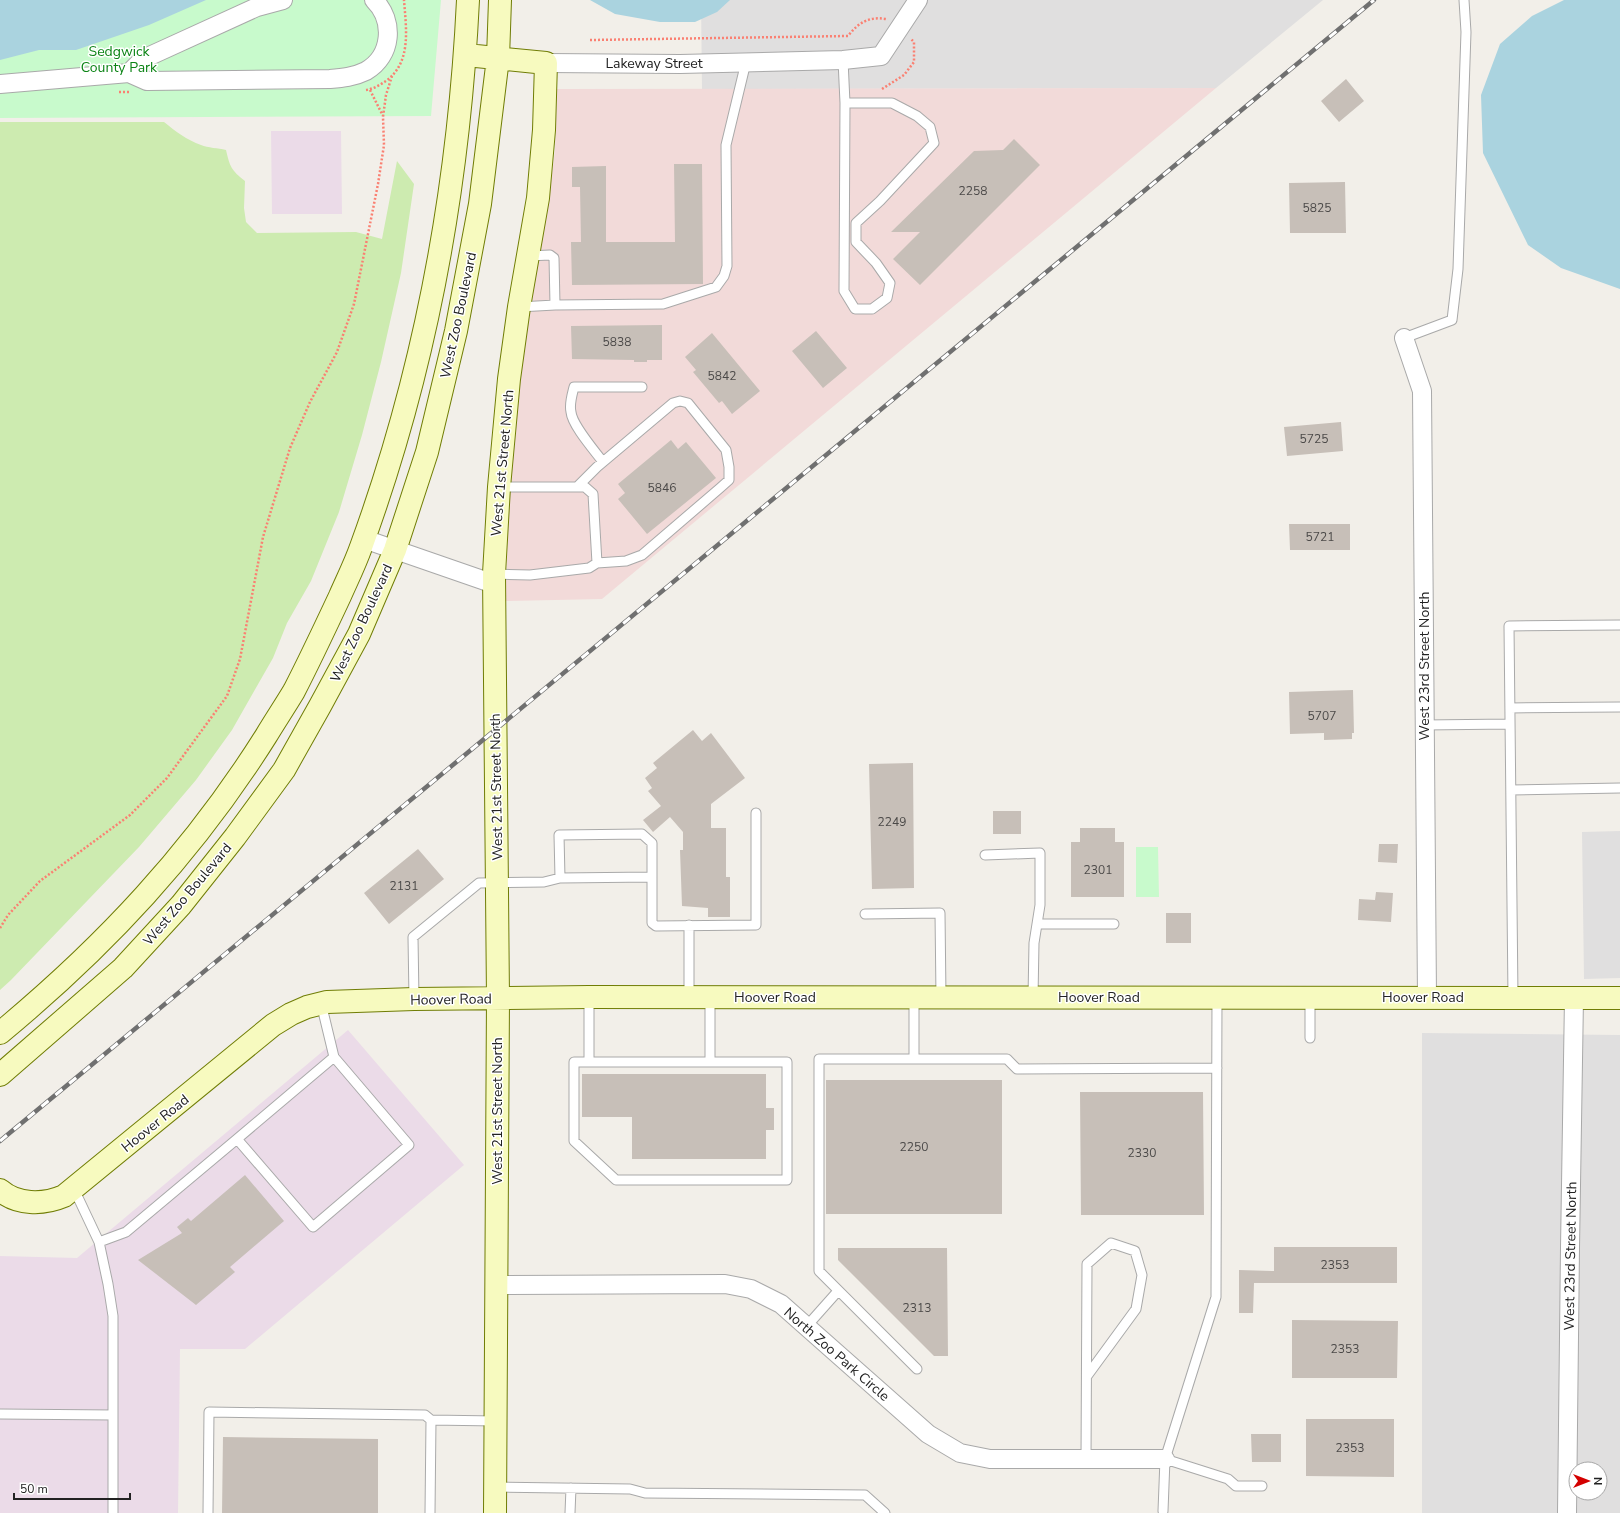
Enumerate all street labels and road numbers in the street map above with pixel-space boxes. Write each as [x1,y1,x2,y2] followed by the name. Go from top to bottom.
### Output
[605,54,703,73] street label: Lakeway Street
[436,250,481,380] street label: West Zoo Boulevard
[487,389,518,537] street label: West 21st Street North
[326,561,397,685] street label: West Zoo Boulevard
[1415,592,1434,740] street label: West 23rd Street North
[486,713,507,861] street label: West 21st Street North
[139,839,236,950] street label: West Zoo Boulevard
[734,988,816,1007] street label: Hoover Road
[1058,988,1140,1007] street label: Hoover Road
[1382,988,1464,1007] street label: Hoover Road
[410,989,492,1010] street label: Hoover Road
[488,1037,507,1185] street label: West 21st Street North
[118,1090,193,1157] street label: Hoover Road
[1560,1181,1581,1331] street label: West 23rd Street North
[780,1303,894,1406] street label: North Zoo Park Circle

